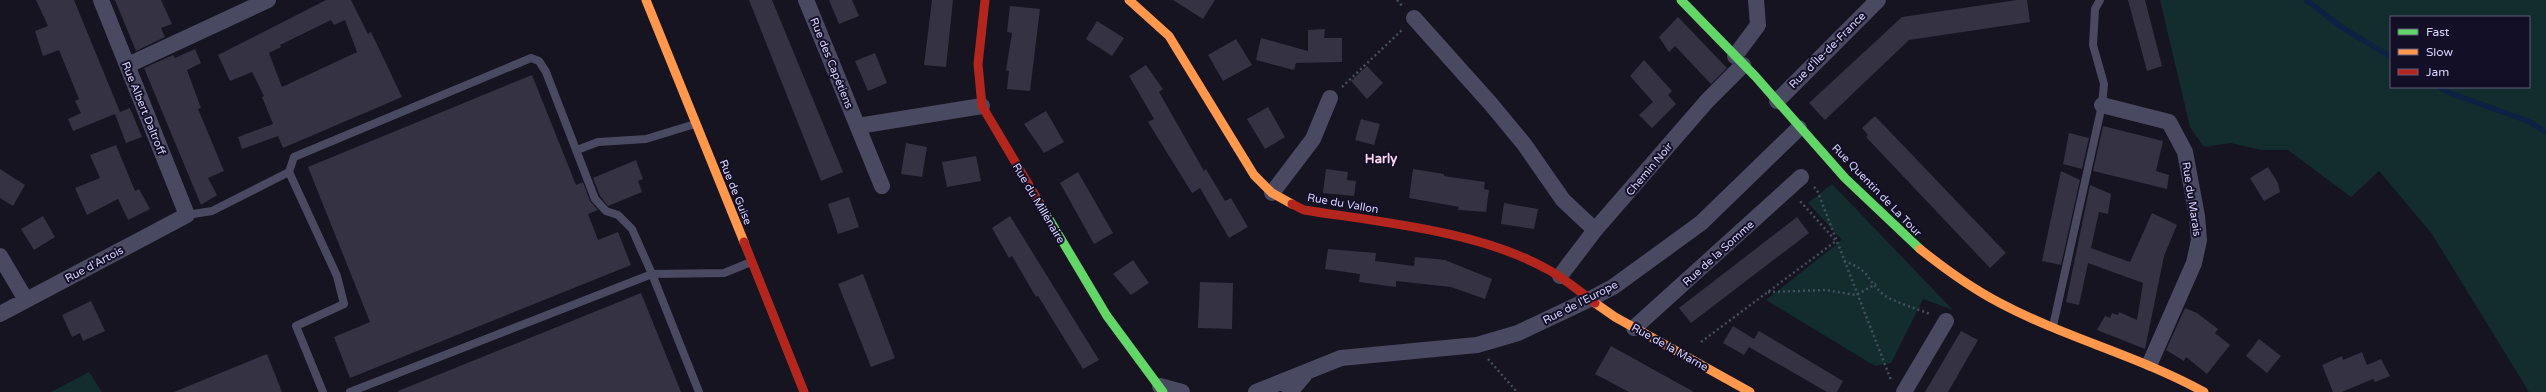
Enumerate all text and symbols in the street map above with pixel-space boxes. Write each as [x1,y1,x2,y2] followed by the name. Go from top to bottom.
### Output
[1786,9,1868,91] street label: Rue d'Île-de-France
[807,16,856,111] street label: Rue des Capétiens
[2390,16,2530,88] legend
[2426,25,2450,39] text: Fast
[2426,45,2453,59] text: Slow
[119,60,168,157] street label: Rue Albert Daltroff
[2426,65,2449,79] text: Jam
[1623,140,1676,199] street label: Chemin Noir
[1829,141,1925,240] street label: Rue Quentin de La Tour
[1365,151,1397,167] district label: Harly
[717,158,754,227] street label: Rue de Guise
[1010,161,1068,246] street label: Rue du Millénaire
[2179,161,2204,237] street label: Rue du Marais
[1306,191,1380,216] street label: Rue du Vallon
[1680,218,1757,289] street label: Rue de la Somme
[63,244,126,285] street label: Rue d'Artois
[1541,278,1620,327] street label: Rue de l'Europe
[1629,321,1710,374] street label: Rue de la Marne

